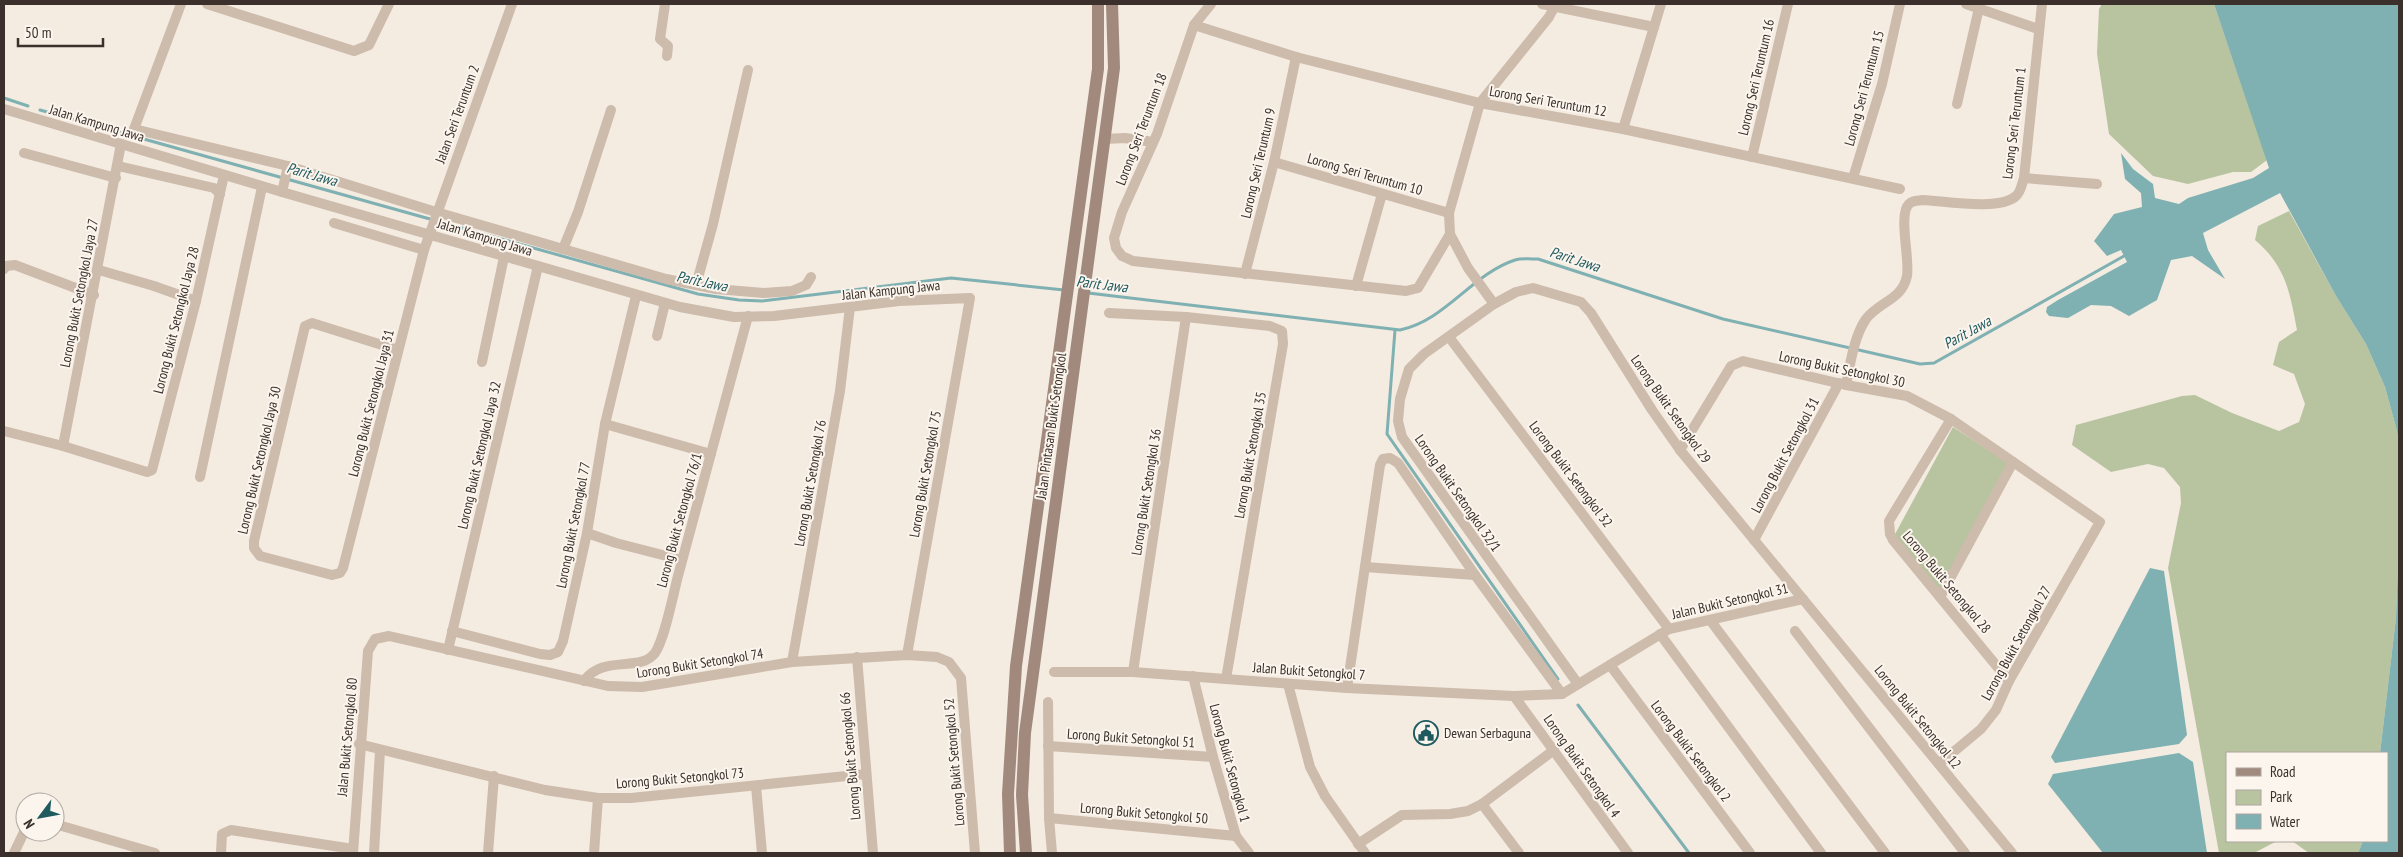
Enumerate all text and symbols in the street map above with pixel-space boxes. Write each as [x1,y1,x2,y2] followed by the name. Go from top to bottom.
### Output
[18,15,102,47] scale bar
[1734,17,1778,137] street label: Lorong Seri Teruntum 16
[25,23,51,42] text: 50 m
[1840,28,1888,148] street label: Lorong Seri Teruntum 15
[431,62,483,166] street label: Jalan Seri Teruntum 2
[1998,66,2030,180] street label: Lorong Seri Teruntum 1
[1111,70,1171,188] street label: Lorong Seri Teruntum 18
[1488,82,1608,120] street label: Lorong Seri Teruntum 12
[46,100,147,146] street label: Jalan Kampung Jawa
[1237,106,1279,220] street label: Lorong Seri Teruntum 9
[1305,149,1425,199] street label: Lorong Seri Teruntum 10
[285,158,340,191] water label: Parit Jawa
[434,214,535,260] street label: Jalan Kampung Jawa
[56,217,102,369] street label: Lorong Bukit Setongkol Jaya 27
[1548,242,1603,276] water label: Parit Jawa
[149,245,203,395] street label: Lorong Bukit Setongkol Jaya 28
[675,266,730,296] water label: Parit Jawa
[1075,271,1130,297] water label: Parit Jawa
[840,276,941,304] street label: Jalan Kampung Jawa
[1940,311,1995,353] water label: Parit Jawa
[344,328,398,478] street label: Lorong Bukit Setongkol Jaya 31
[1777,347,1907,391] street label: Lorong Bukit Setongkol 30
[1032,351,1070,501] street label: Jalan Pintasan Bukit Setongkol
[1627,351,1715,467] street label: Lorong Bukit Setongkol 29
[453,379,505,531] street label: Lorong Bukit Setongkol Jaya 32
[233,384,285,536] street label: Lorong Bukit Setongkol Jaya 30
[1230,390,1270,520] street label: Lorong Bukit Setongkol 35
[1747,394,1823,516] street label: Lorong Bukit Setongkol 31
[905,409,945,539] street label: Lorong Bukit Setongkol 75
[1525,417,1617,531] street label: Lorong Bukit Setongkol 32
[790,418,830,548] street label: Lorong Bukit Setongkol 76
[1127,427,1165,557] street label: Lorong Bukit Setongkol 36
[1411,431,1505,555] street label: Lorong Bukit Setongkol 32/1
[652,451,706,589] street label: Lorong Bukit Setongkol 76/1
[552,460,594,590] street label: Lorong Bukit Setongkol 77
[1899,527,1995,637] street label: Lorong Bukit Setongkol 28
[1669,579,1790,623] street label: Jalan Bukit Setongkol 31
[1977,583,2055,703] street label: Lorong Bukit Setongkol 27
[635,644,765,682] street label: Lorong Bukit Setongkol 74
[1251,658,1366,684] street label: Jalan Bukit Setongkol 7
[1871,662,1965,772] street label: Lorong Bukit Setongkol 12
[333,677,361,798] street label: Jalan Bukit Setongkol 80
[835,691,865,821] street label: Lorong Bukit Setongkol 66
[939,697,969,827] street label: Lorong Bukit Setongkol 52
[1647,697,1735,805] street label: Lorong Bukit Setongkol 2
[1206,702,1254,824] street label: Lorong Bukit Setongkol 1
[1540,711,1625,822] street label: Lorong Bukit Setongkol 4
[1413,720,1439,746] public building icon: Dewan Serbaguna
[1444,724,1531,742] place label: Dewan Serbaguna
[1066,725,1196,751] street label: Lorong Bukit Setongkol 51
[2226,752,2388,842] legend
[2270,762,2296,781] text: Road
[615,763,745,793] street label: Lorong Bukit Setongkol 73
[2270,787,2292,806] text: Park
[15,792,65,842] north arrow
[1079,798,1209,828] street label: Lorong Bukit Setongkol 50
[2270,812,2301,831] text: Water
[19,816,39,832] text: N

